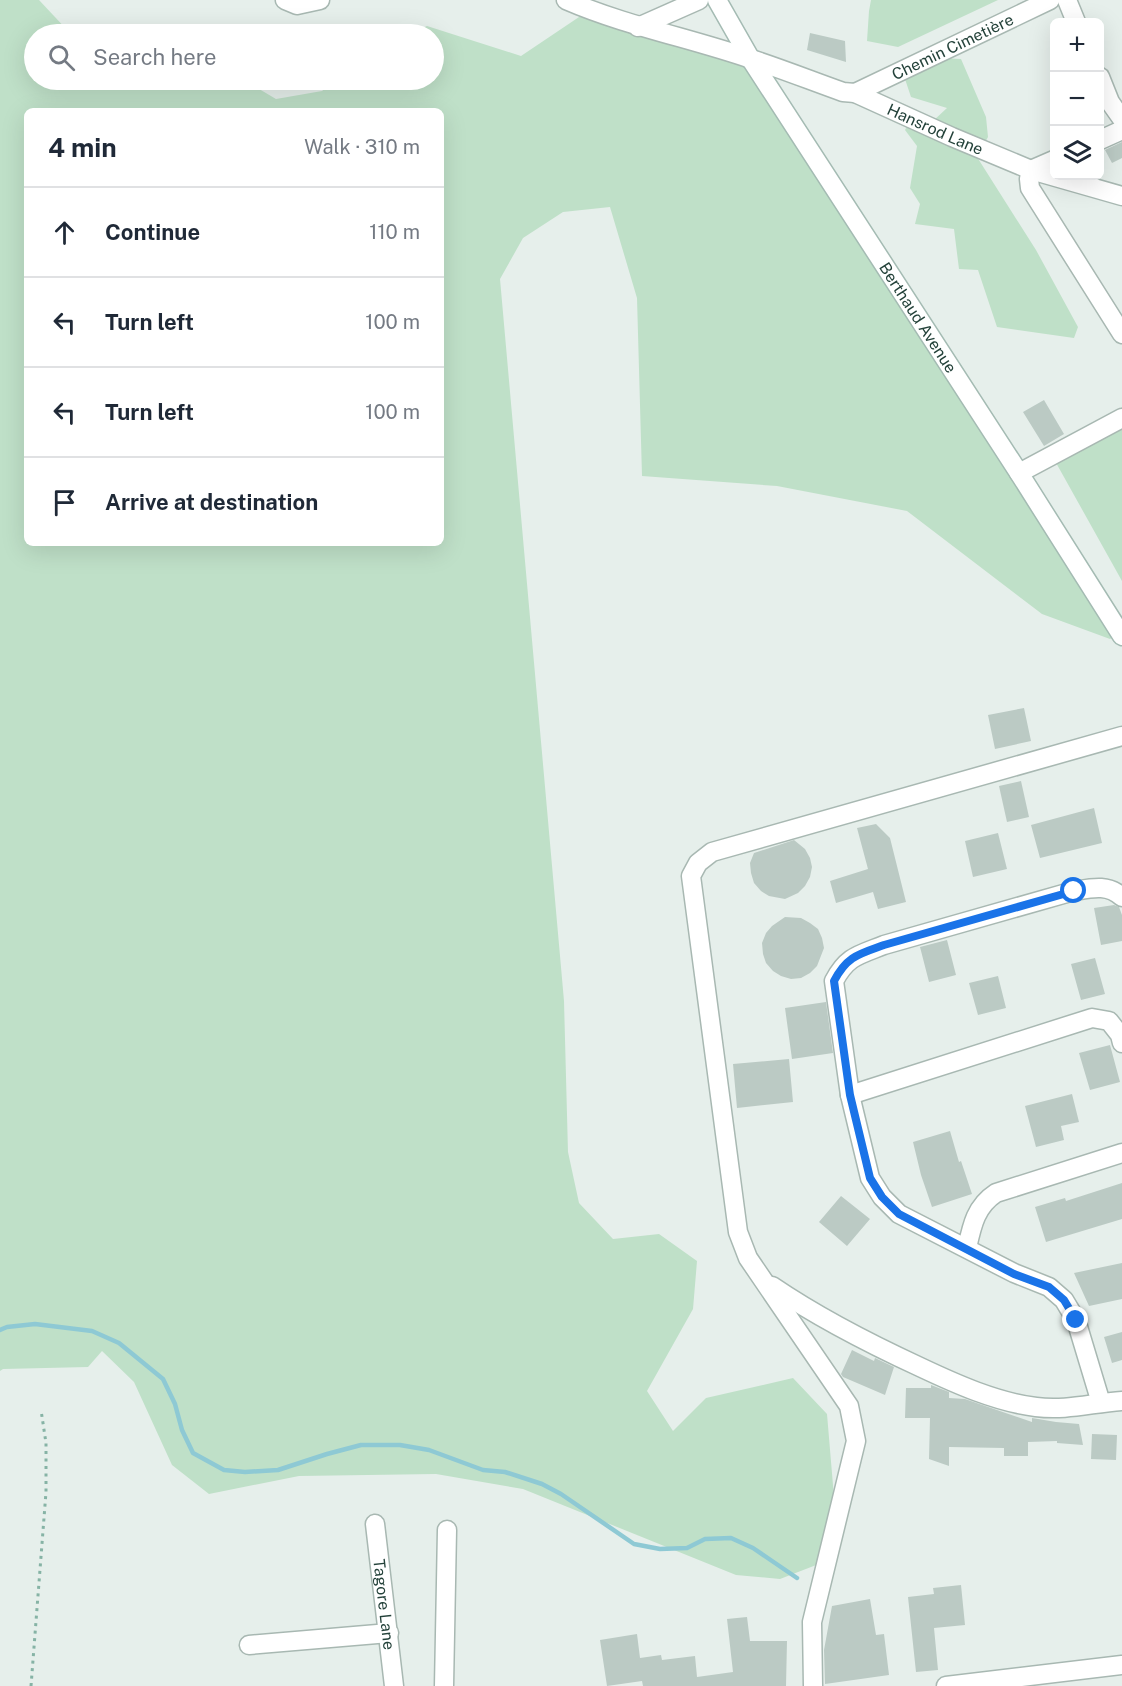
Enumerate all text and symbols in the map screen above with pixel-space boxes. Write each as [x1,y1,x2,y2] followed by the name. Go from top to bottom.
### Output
[889,9,1016,84] street label: Chemin Cimetière
[1050,18,1104,180] map controls
[1050,18,1104,72] button: +
[24,24,444,90] search box
[45,41,78,74] icon: search
[93,44,217,70] text: Search here
[1050,72,1104,126] button: −
[884,99,986,158] street label: Hansrod Lane
[1050,126,1104,180] button: layers
[48,132,117,163] text: 4 min
[304,135,420,159] text: Walk · 310 m
[48,216,81,249] icon: ahead
[105,219,200,245] text: Continue
[369,220,420,244] text: 110 m
[875,259,961,376] street label: Berthaud Avenue
[48,306,81,339] icon: left
[105,309,194,335] text: Turn left
[365,310,420,334] text: 100 m
[48,396,81,429] icon: left
[105,399,194,425] text: Turn left
[365,400,420,424] text: 100 m
[48,486,81,519] icon: arrive
[105,489,318,515] text: Arrive at destination
[1060,877,1086,903] route start
[1062,1306,1088,1332] route end
[370,1558,399,1651] street label: Tagore Lane

